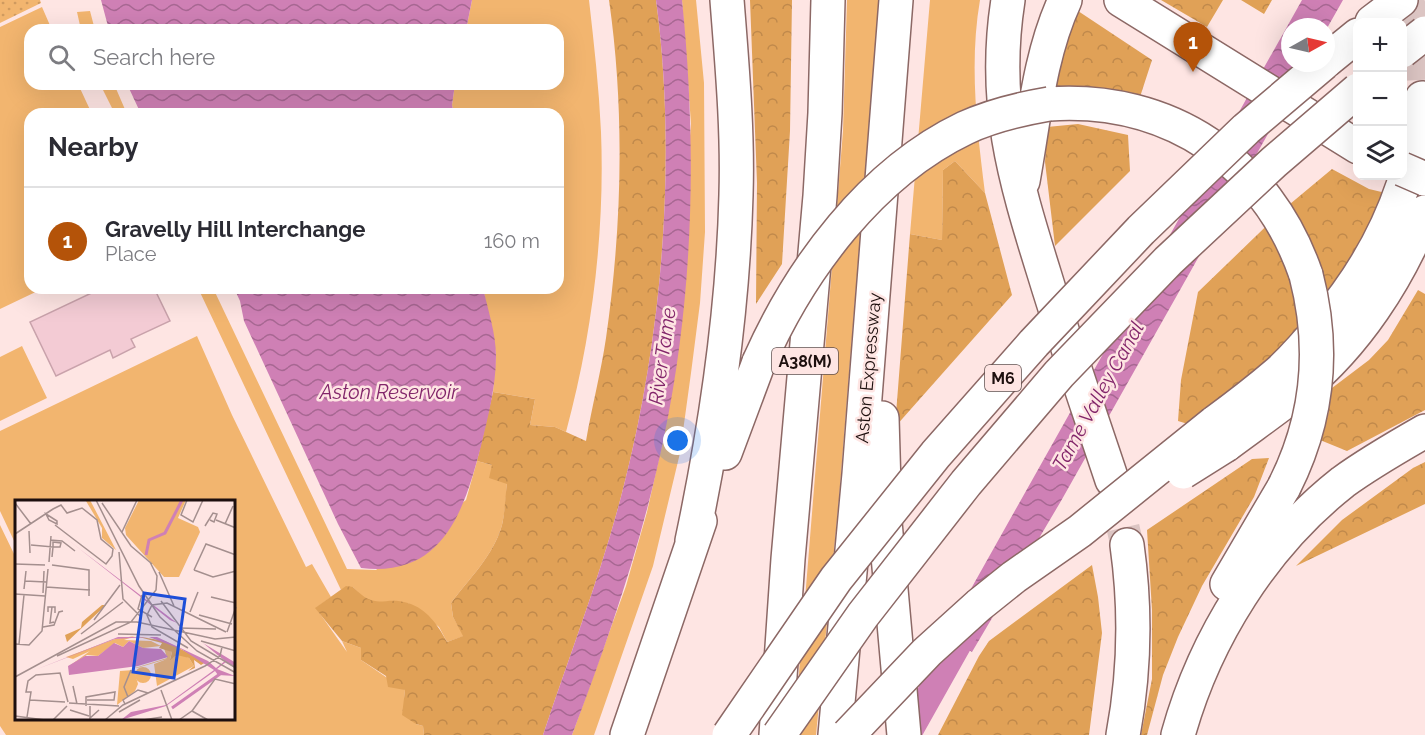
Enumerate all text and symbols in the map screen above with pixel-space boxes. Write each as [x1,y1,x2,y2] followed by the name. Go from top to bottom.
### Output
[1281,18,1335,72] north arrow
[1353,18,1407,180] map controls
[1353,18,1407,72] button: +
[1174,22,1212,72] pin: 1
[24,24,564,90] search box
[45,41,78,74] icon: search
[93,44,215,70] text: Search here
[1353,72,1407,126] button: −
[1353,126,1407,180] button: layers
[48,132,138,162] text: Nearby
[105,216,365,242] text: Gravelly Hill Interchange
[63,229,72,253] text: 1
[484,229,540,253] text: 160 m
[105,242,156,266] text: Place
[851,292,885,444] street label: Aston Expressway
[643,306,681,406] water label: River Tame
[1047,317,1149,475] water label: Tame Valley Canal
[772,348,838,374] road number: A38(M)
[985,365,1021,391] road number: M6
[319,380,459,404] water label: Aston Reservoir
[663,426,692,455] your location
[15,500,236,720] inset map

